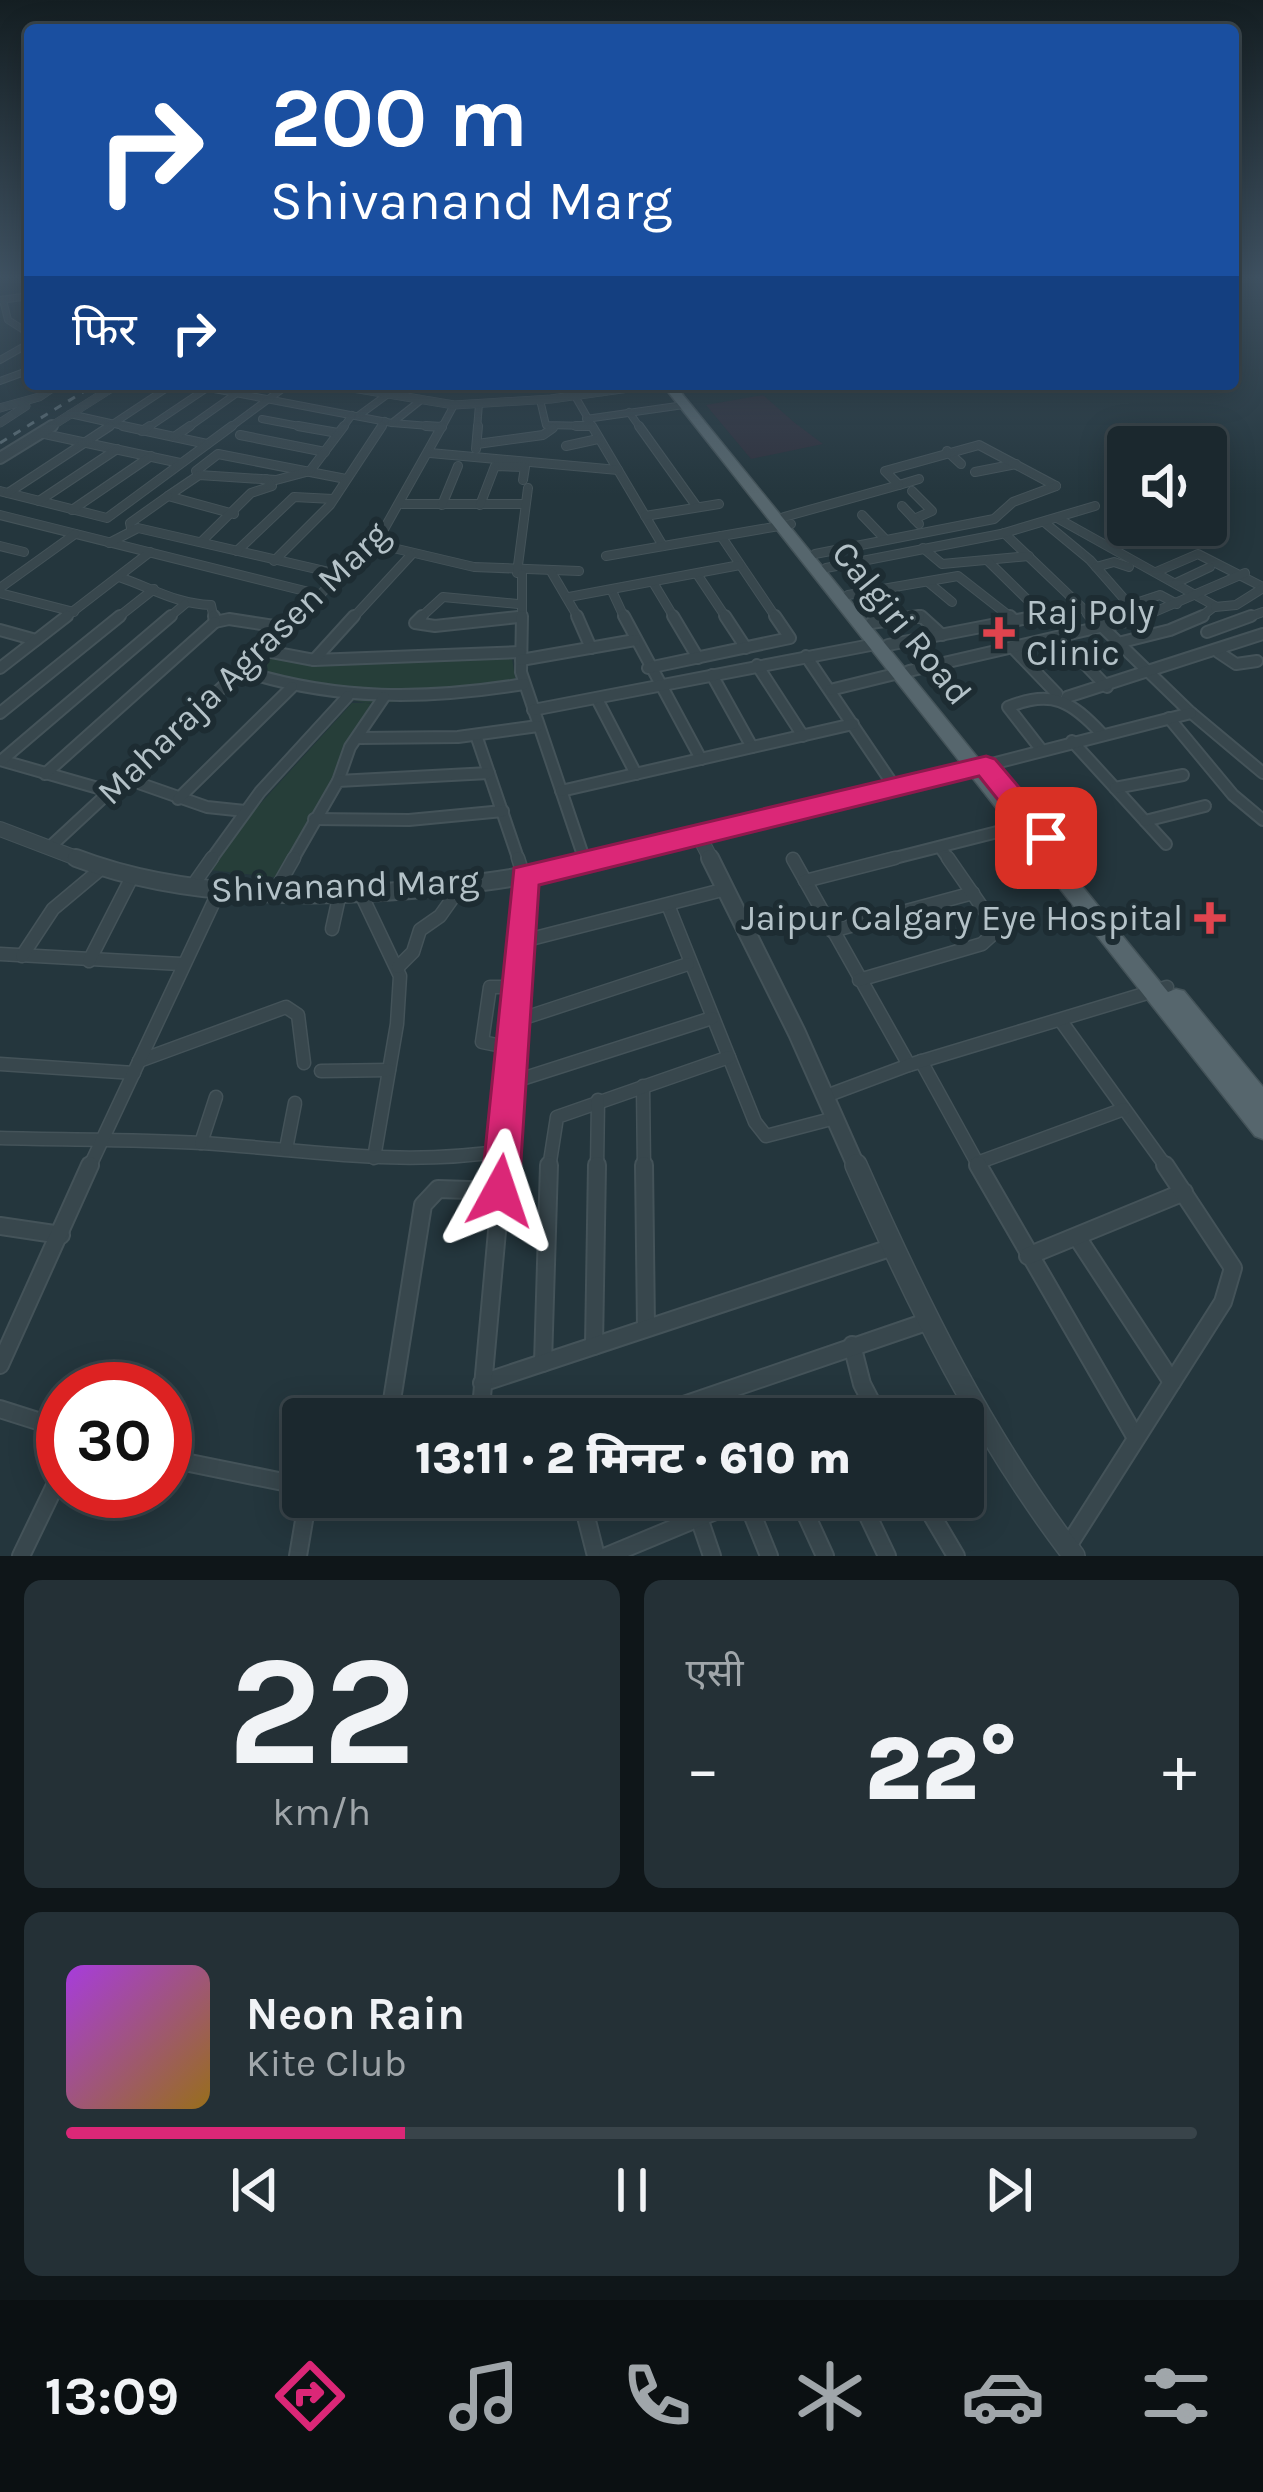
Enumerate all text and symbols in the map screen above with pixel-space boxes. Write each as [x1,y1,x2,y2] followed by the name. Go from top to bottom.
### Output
[270,69,528,167] text: 200 m
[72,72,228,228] icon: right
[270,169,673,233] text: Shivanand Marg
[161,300,227,366] icon: right
[72,304,137,356] text: फिर
[1107,426,1227,546] map controls
[1107,426,1227,546] button: sound
[89,513,397,813] street label: Maharaja Agrasen Marg
[823,533,981,713] street label: Calgiri Road
[1026,591,1154,674] place label: Raj Poly Clinic
[983,617,1015,649] marker: Raj Poly Clinic
[995,787,1097,889] pin
[1013,805,1079,871] icon: arrive
[210,859,480,911] street label: Shivanand Marg
[741,897,1183,939] place label: Jaipur Calgary Eye Hospital
[1194,902,1226,934] marker: Jaipur Calgary Eye Hospital
[437,1128,563,1254] position arrow
[36,1362,192,1518] speed limit sign: 30
[415,1432,851,1484] text: 13:11 · 2 मिनट · 610 m
[227,1620,416,1802] text: 22
[686,1650,744,1696] text: एसी
[865,1716,1018,1822] text: 22°
[686,1730,720,1808] text: −
[1162,1730,1197,1808] text: +
[272,1789,371,1835] text: km/h
[246,1988,465,2040] text: Neon Rain
[246,2040,407,2086] text: Kite Club
[222,2157,288,2223] icon: previous
[599,2157,665,2223] icon: pause
[976,2157,1042,2223] icon: next
[268,2354,352,2438] icon: directions
[442,2354,526,2438] icon: music
[615,2354,699,2438] icon: phone
[788,2354,872,2438] icon: climate
[961,2354,1045,2438] icon: car
[1134,2354,1218,2438] icon: filters
[45,2364,179,2428] text: 13:09

